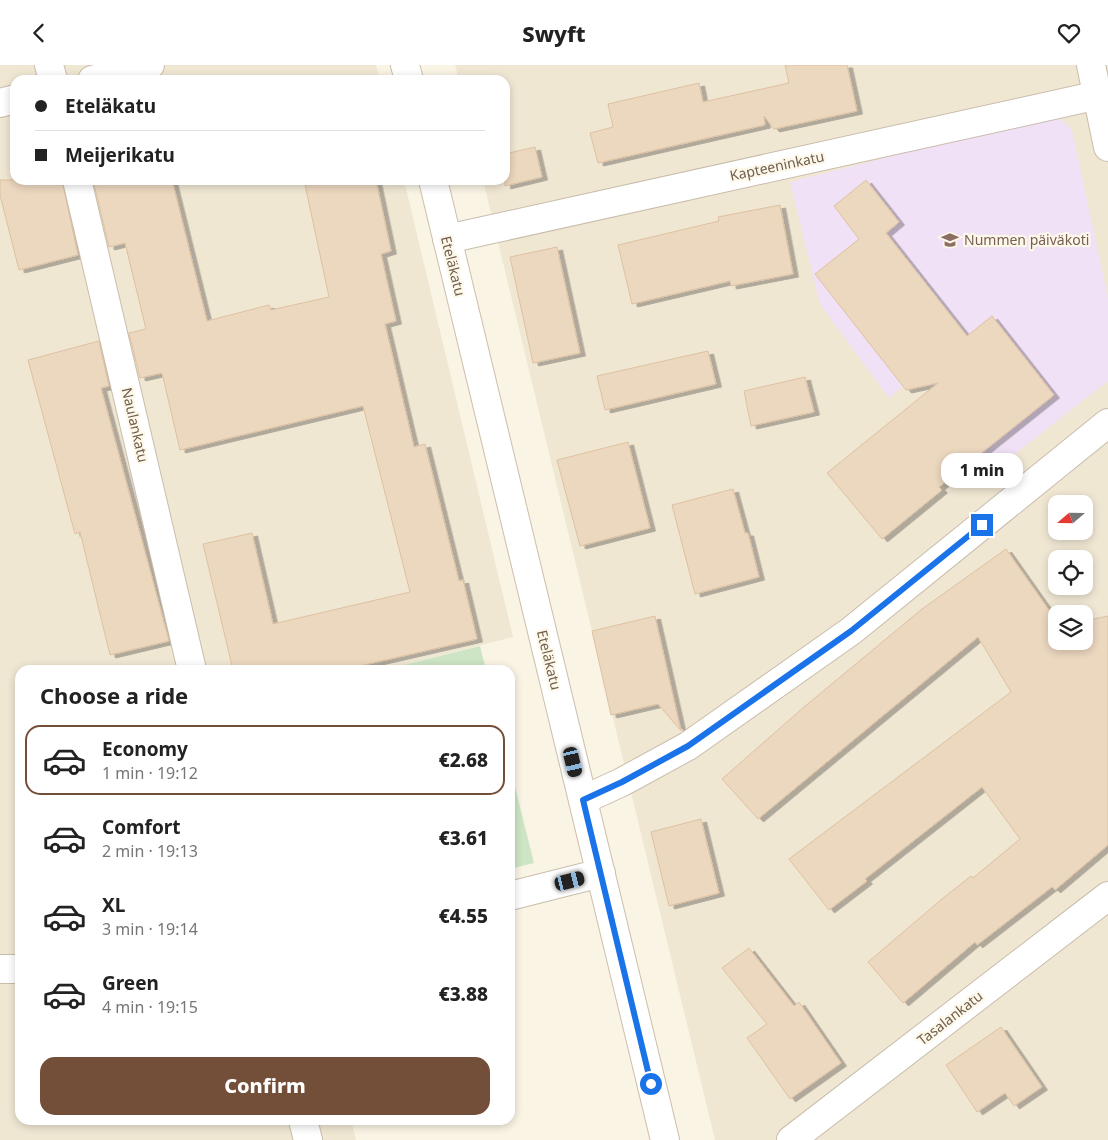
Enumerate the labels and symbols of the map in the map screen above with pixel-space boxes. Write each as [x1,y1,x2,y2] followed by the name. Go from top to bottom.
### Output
[728,146,826,185] street label: Kapteeninkatu
[940,230,960,250] school or university icon: Nummen päiväkoti
[964,230,1089,249] place label: Nummen päiväkoti
[437,234,470,298] street label: Eteläkatu
[118,386,153,464] street label: Naulankatu
[941,453,1023,487] callout: 1 min
[1048,495,1092,540] north arrow
[971,514,993,536] route end
[533,628,566,692] street label: Eteläkatu
[562,746,583,778] car
[553,870,586,892] car
[913,986,986,1049] street label: Tasalankatu
[640,1073,662,1095] route start

